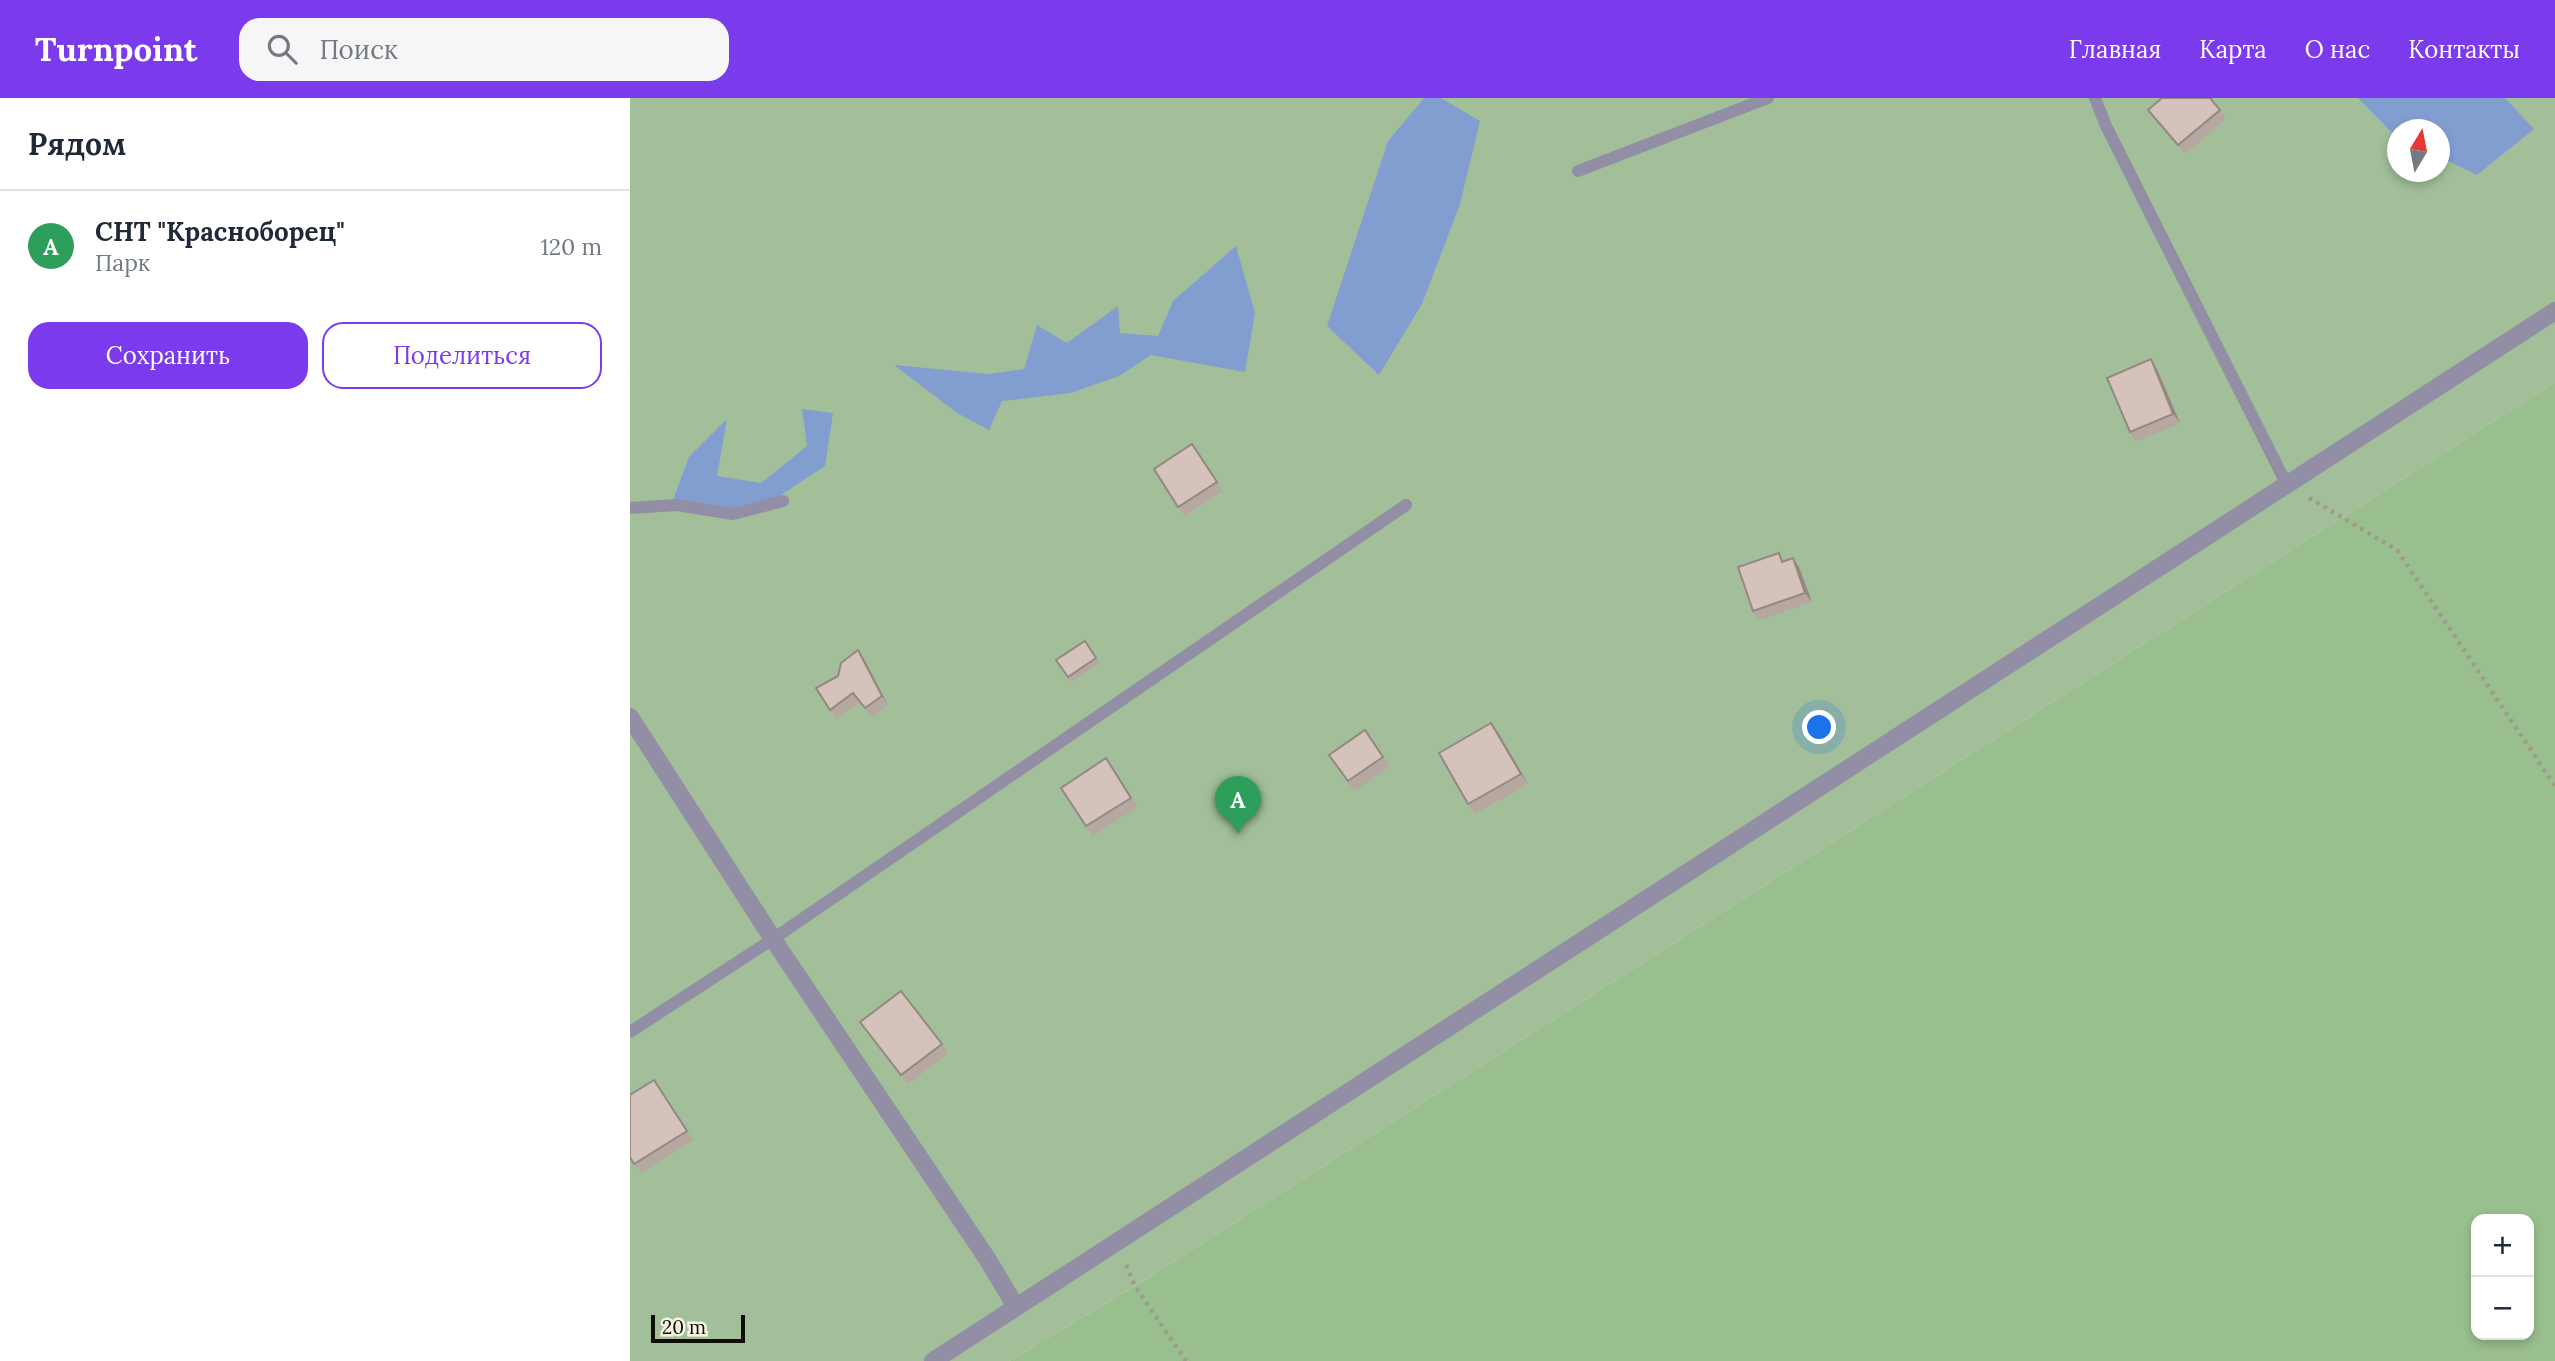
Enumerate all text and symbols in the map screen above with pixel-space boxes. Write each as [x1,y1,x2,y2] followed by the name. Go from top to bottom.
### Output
[239,18,729,81] search box
[35,28,197,70] text: Turnpoint
[263,30,301,68] icon: search
[319,33,398,66] text: Поиск
[2069,34,2161,65] text: Главная
[2199,34,2267,65] text: Карта
[2305,34,2370,65] text: О нас
[2408,34,2520,65] text: Контакты
[2387,119,2450,182] north arrow
[28,125,126,163] text: Рядом
[95,215,345,248] text: СНТ "Красноборец"
[43,232,59,261] text: A
[540,232,602,261] text: 120 m
[95,248,150,277] text: Парк
[28,322,308,389] button: Сохранить
[322,322,602,389] button: Поделиться
[1802,710,1836,744] your location
[1215,776,1261,834] pin: A
[2471,1214,2534,1340] map controls
[2471,1214,2534,1277] button: +
[2471,1277,2534,1340] button: −
[651,1312,746,1344] scale bar
[662,1315,706,1339] text: 20 m

